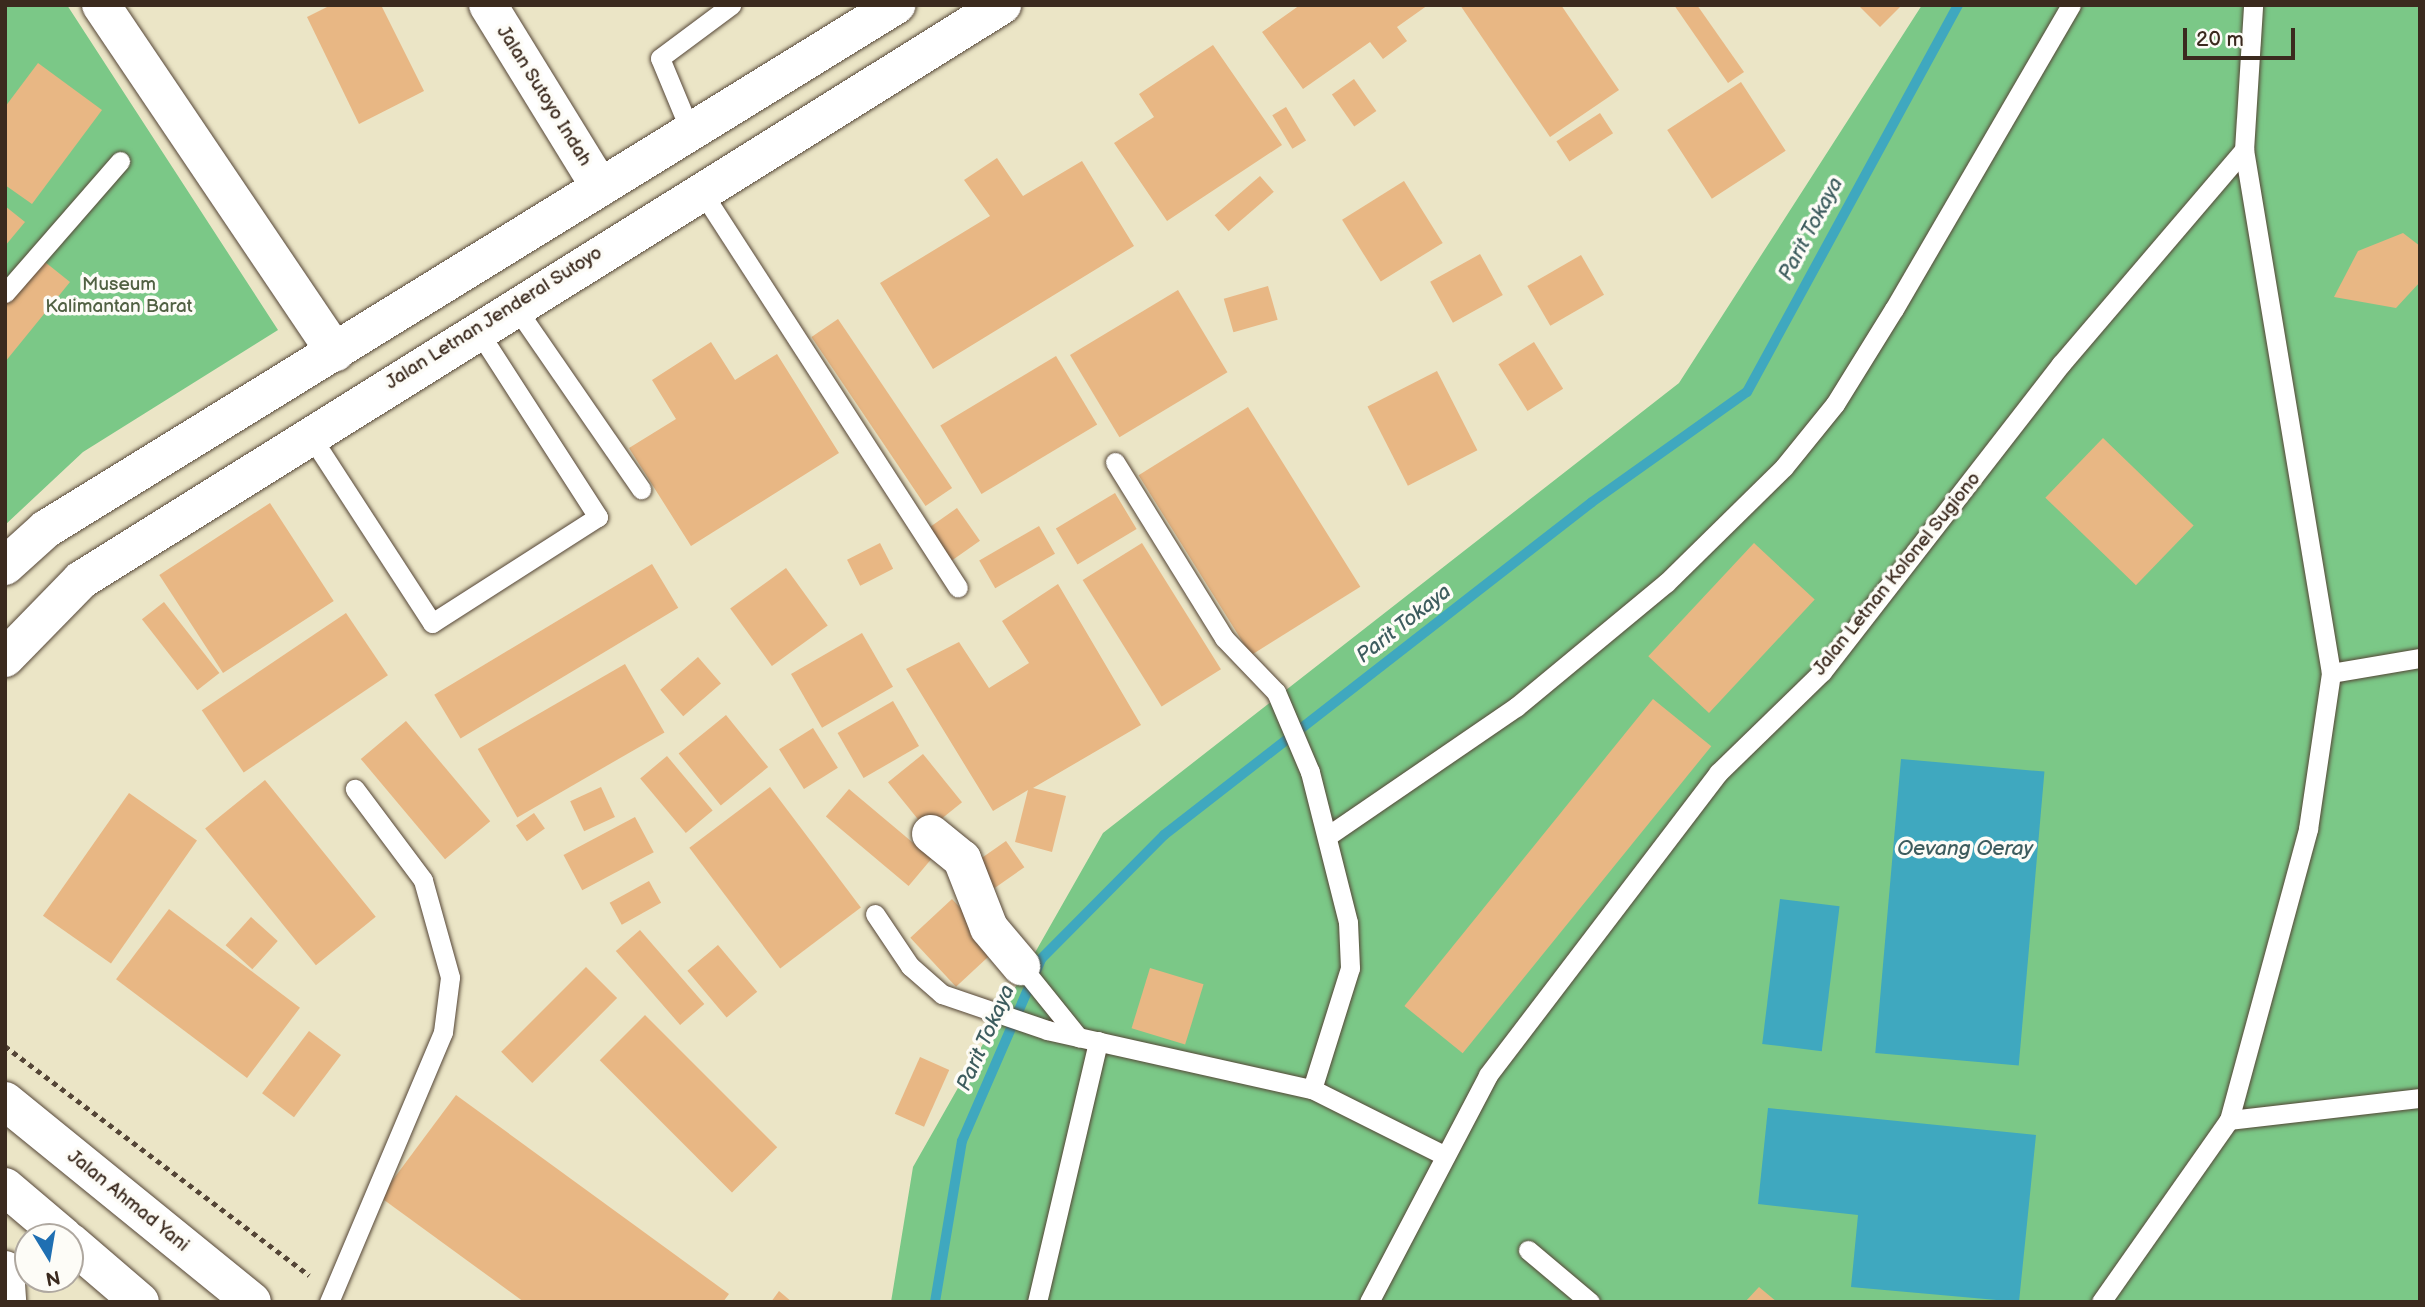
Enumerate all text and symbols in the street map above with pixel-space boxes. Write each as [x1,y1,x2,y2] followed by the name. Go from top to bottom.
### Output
[2187,14,2299,58] scale bar
[492,21,596,171] street label: Jalan Sutoyo Indah
[2196,27,2244,52] text: 20 m
[1773,173,1849,285] water label: Parit Tokaya
[381,241,607,395] street label: Jalan Letnan Jenderal Sutoyo
[45,274,193,318] park label: Museum Kalimantan Barat
[1808,468,1986,680] street label: Jalan Letnan Kolonel Sugiono
[1351,579,1457,669] water label: Parit Tokaya
[1897,836,2033,862] water label: Oevang Oeray
[951,981,1021,1095] water label: Parit Tokaya
[62,1145,194,1257] street label: Jalan Ahmad Yani
[14,1223,84,1293] north arrow
[44,1264,62,1290] text: N

